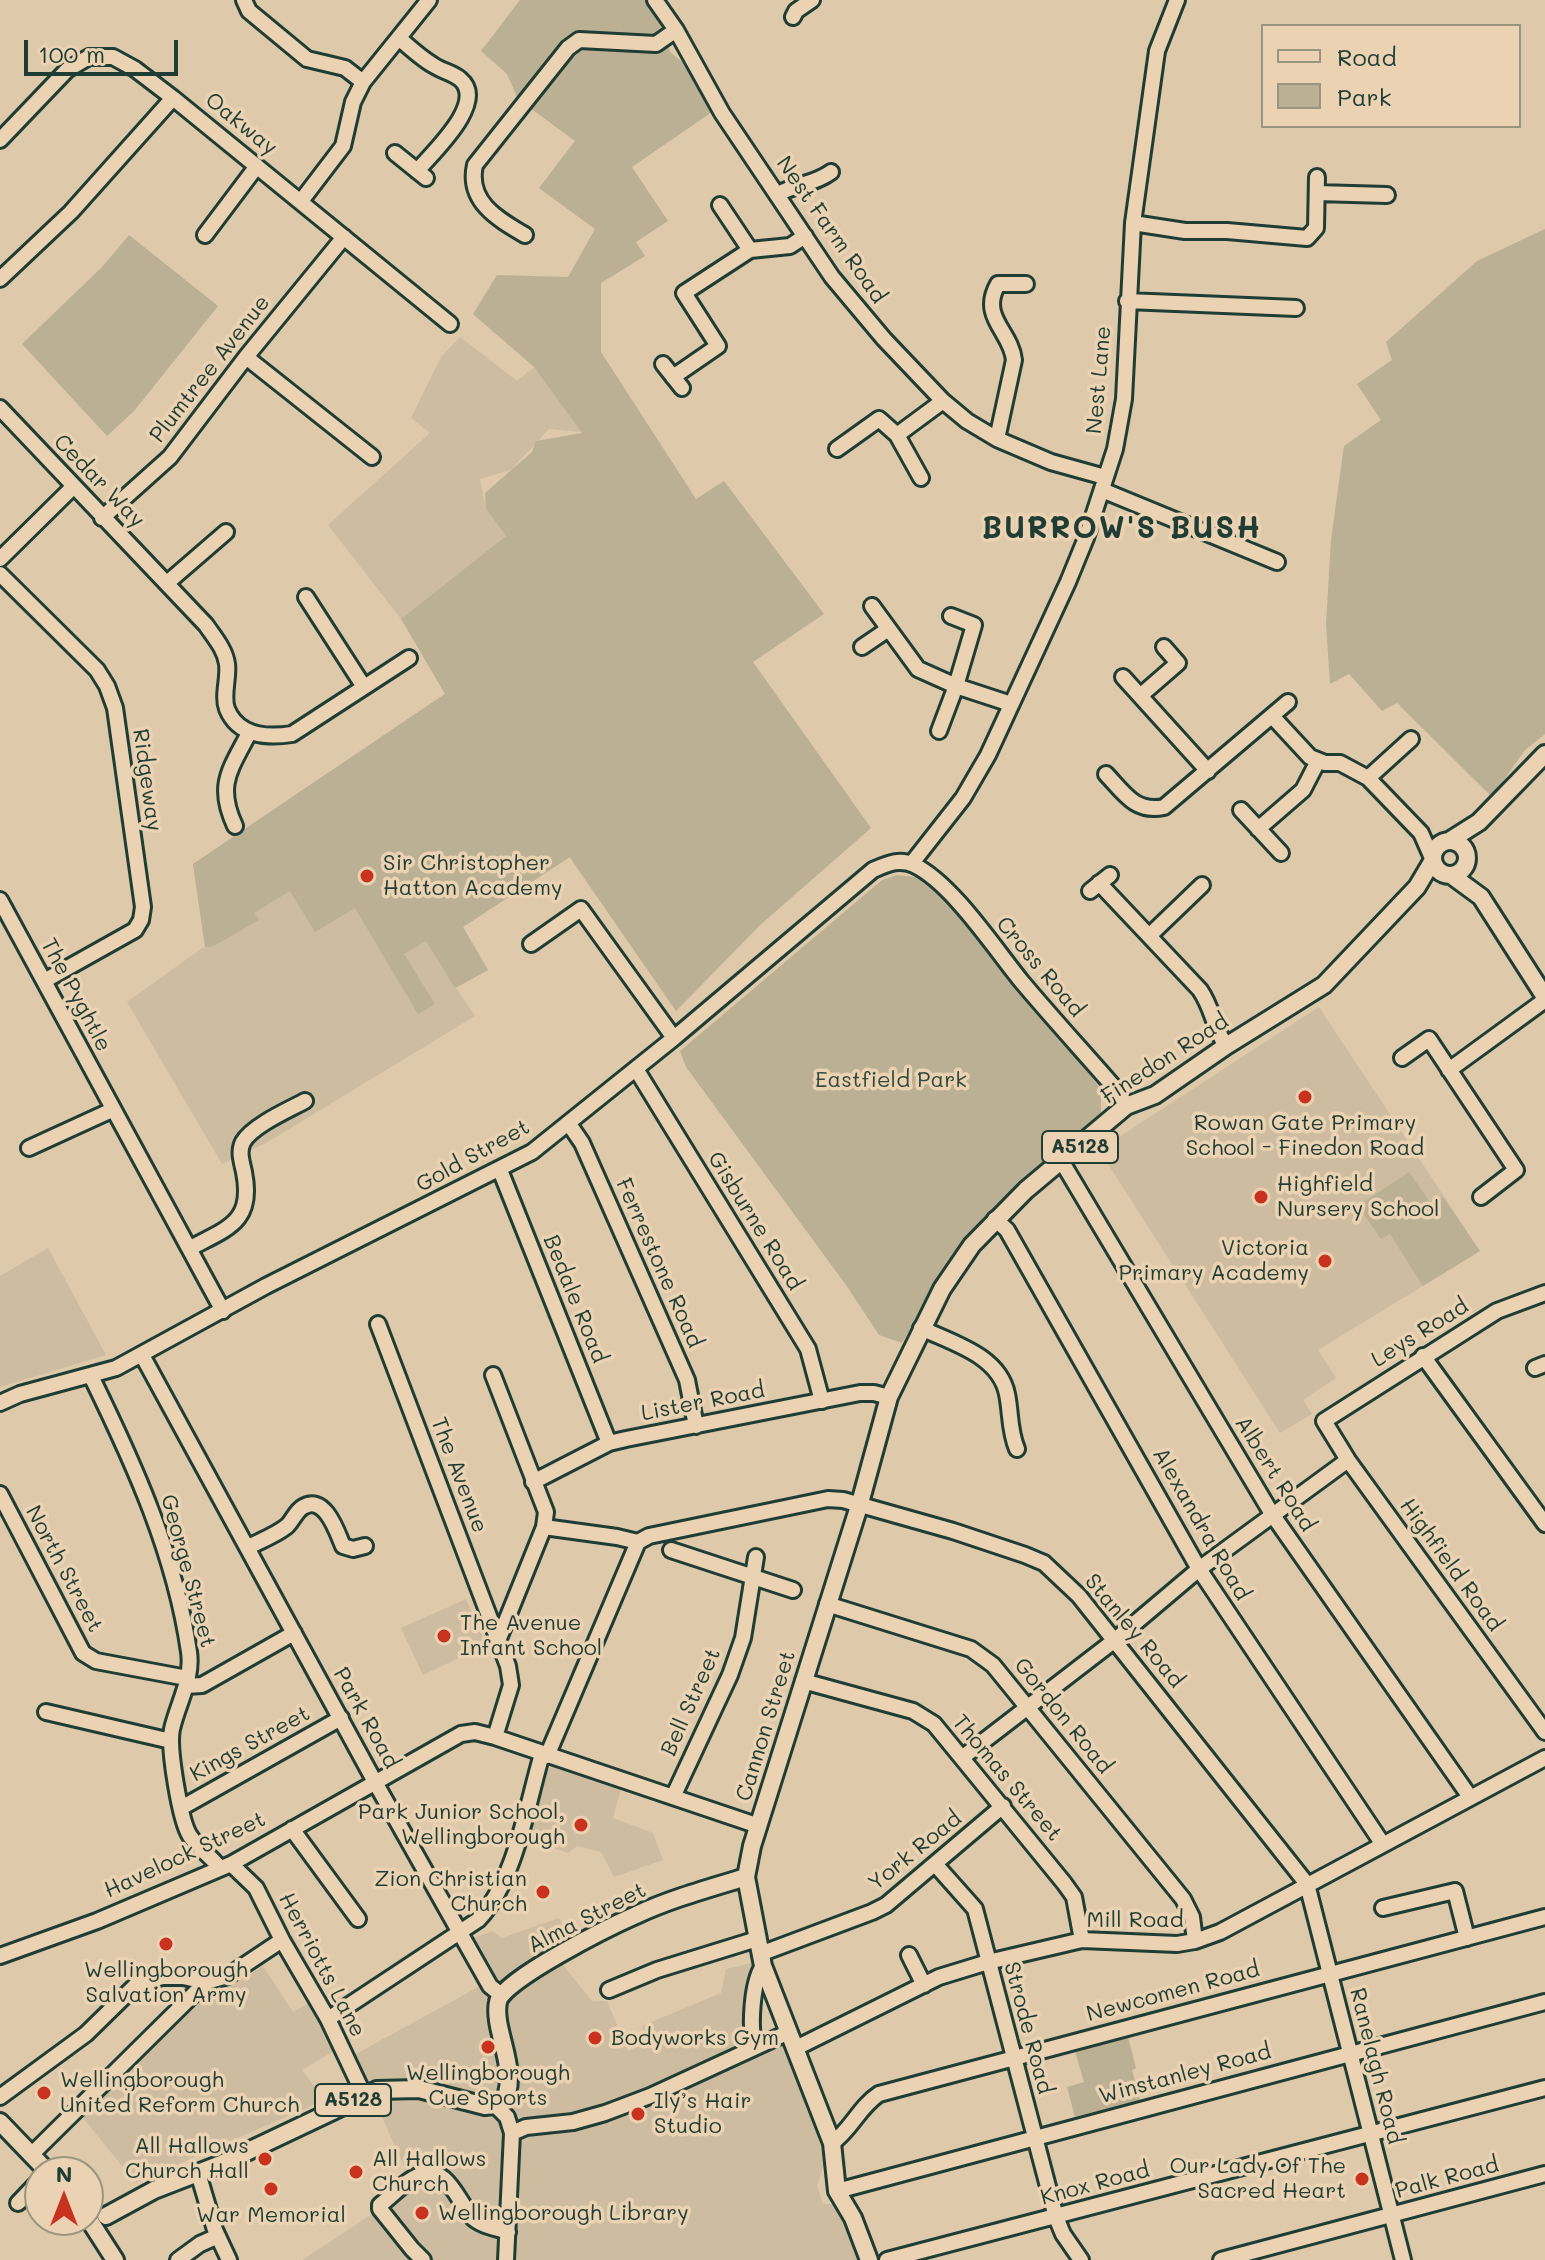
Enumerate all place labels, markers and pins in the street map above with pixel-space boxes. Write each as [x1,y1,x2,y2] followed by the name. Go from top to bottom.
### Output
[383,850,562,902] place label: Sir Christopher Hatton Academy
[358,867,376,885] marker: Sir Christopher Hatton Academy
[1296,1088,1314,1106] marker: Rowan Gate Primary School - Finedon Road
[1186,1110,1424,1162] place label: Rowan Gate Primary School - Finedon Road
[1277,1171,1440,1222] place label: Highfield Nursery School
[1252,1188,1270,1206] marker: Highfield Nursery School
[1119,1235,1309,1286] place label: Victoria Primary Academy
[1316,1252,1334,1270] marker: Victoria Primary Academy
[460,1610,602,1662] place label: The Avenue Infant School
[435,1627,453,1645] marker: The Avenue Infant School
[358,1799,565,1850] place label: Park Junior School, Wellingborough
[572,1816,590,1834] marker: Park Junior School, Wellingborough
[374,1866,527,1918] place label: Zion Christian Church
[534,1883,552,1901] marker: Zion Christian Church
[157,1935,175,1953] marker: Wellingborough Salvation Army
[84,1957,248,2008] place label: Wellingborough Salvation Army
[611,2025,779,2051] place label: Bodyworks Gym
[586,2029,604,2047] marker: Bodyworks Gym
[479,2038,497,2056] marker: Wellingborough Cue Sports
[406,2060,570,2112] place label: Wellingborough Cue Sports
[60,2067,299,2118] place label: Wellingborough United Reform Church
[35,2084,53,2102] marker: Wellingborough United Reform Church
[654,2088,752,2140] place label: Ily’s Hair Studio
[629,2105,647,2123] marker: Ily’s Hair Studio
[125,2133,249,2184] place label: All Hallows Church Hall
[372,2146,487,2198] place label: All Hallows Church
[256,2150,274,2168] marker: All Hallows Church Hall
[1169,2153,1346,2204] place label: Our Lady Of The Sacred Heart
[347,2163,365,2181] marker: All Hallows Church
[1353,2170,1371,2188] marker: Our Lady Of The Sacred Heart
[262,2180,280,2198] marker: War Memorial
[438,2200,689,2226] place label: Wellingborough Library
[196,2202,346,2228] place label: War Memorial
[413,2204,431,2222] marker: Wellingborough Library

